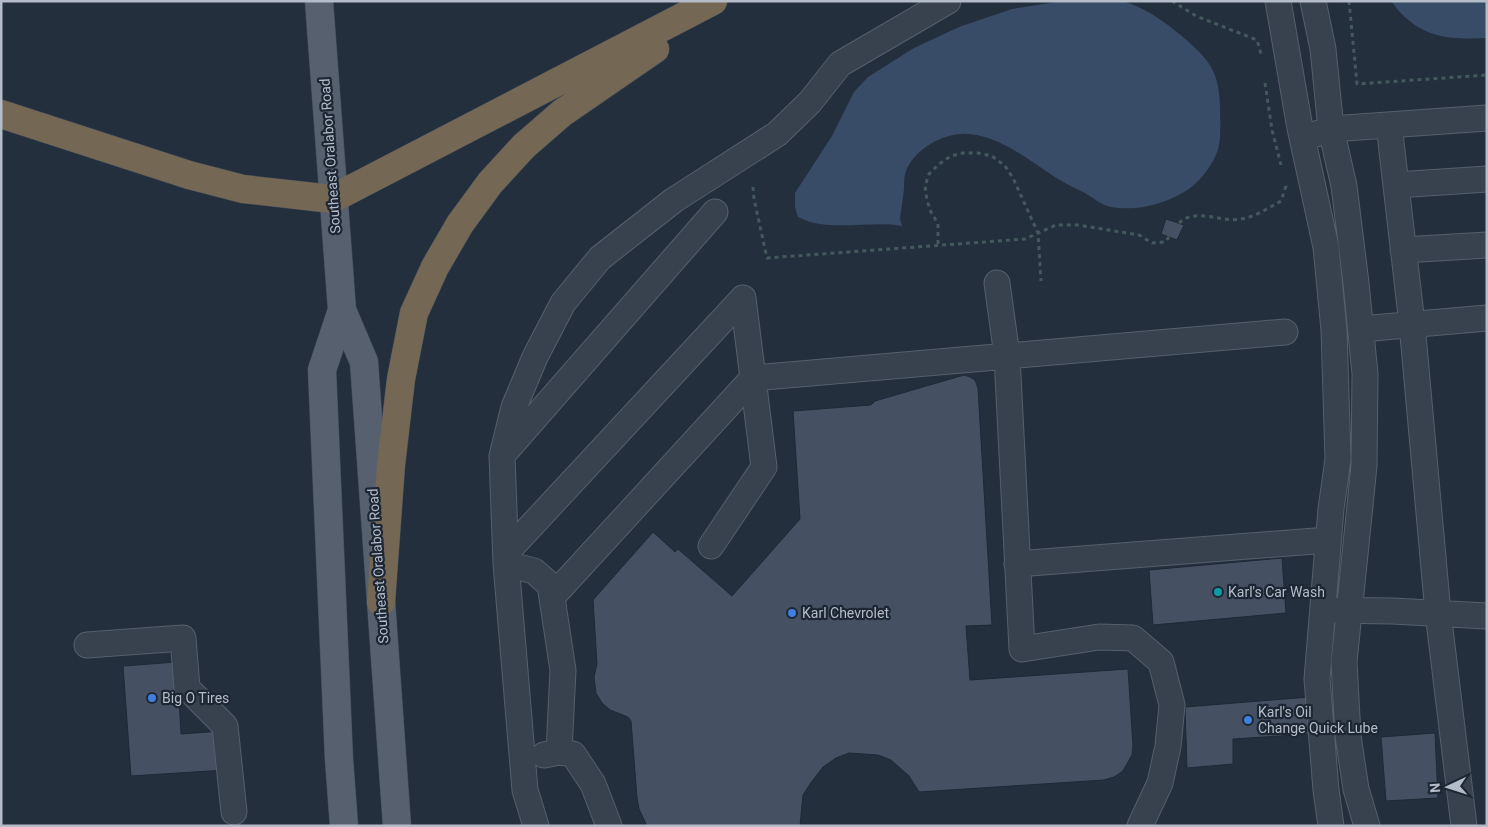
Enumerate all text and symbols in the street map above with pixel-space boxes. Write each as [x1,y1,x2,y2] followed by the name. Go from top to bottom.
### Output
[317,78,343,234] street label: Southeast Oralabor Road
[365,488,391,644] street label: Southeast Oralabor Road
[1228,584,1325,600] place label: Karl's Car Wash
[1212,586,1224,598] marker: Karl's Car Wash
[802,605,889,621] place label: Karl Chevrolet
[786,607,798,619] marker: Karl Chevrolet
[162,690,229,706] place label: Big O Tires
[146,692,158,704] marker: Big O Tires
[1258,704,1378,736] place label: Karl's Oil Change Quick Lube
[1242,714,1254,726] marker: Karl's Oil Change Quick Lube
[1423,762,1473,812] north arrow
[1427,782,1443,793] text: N

